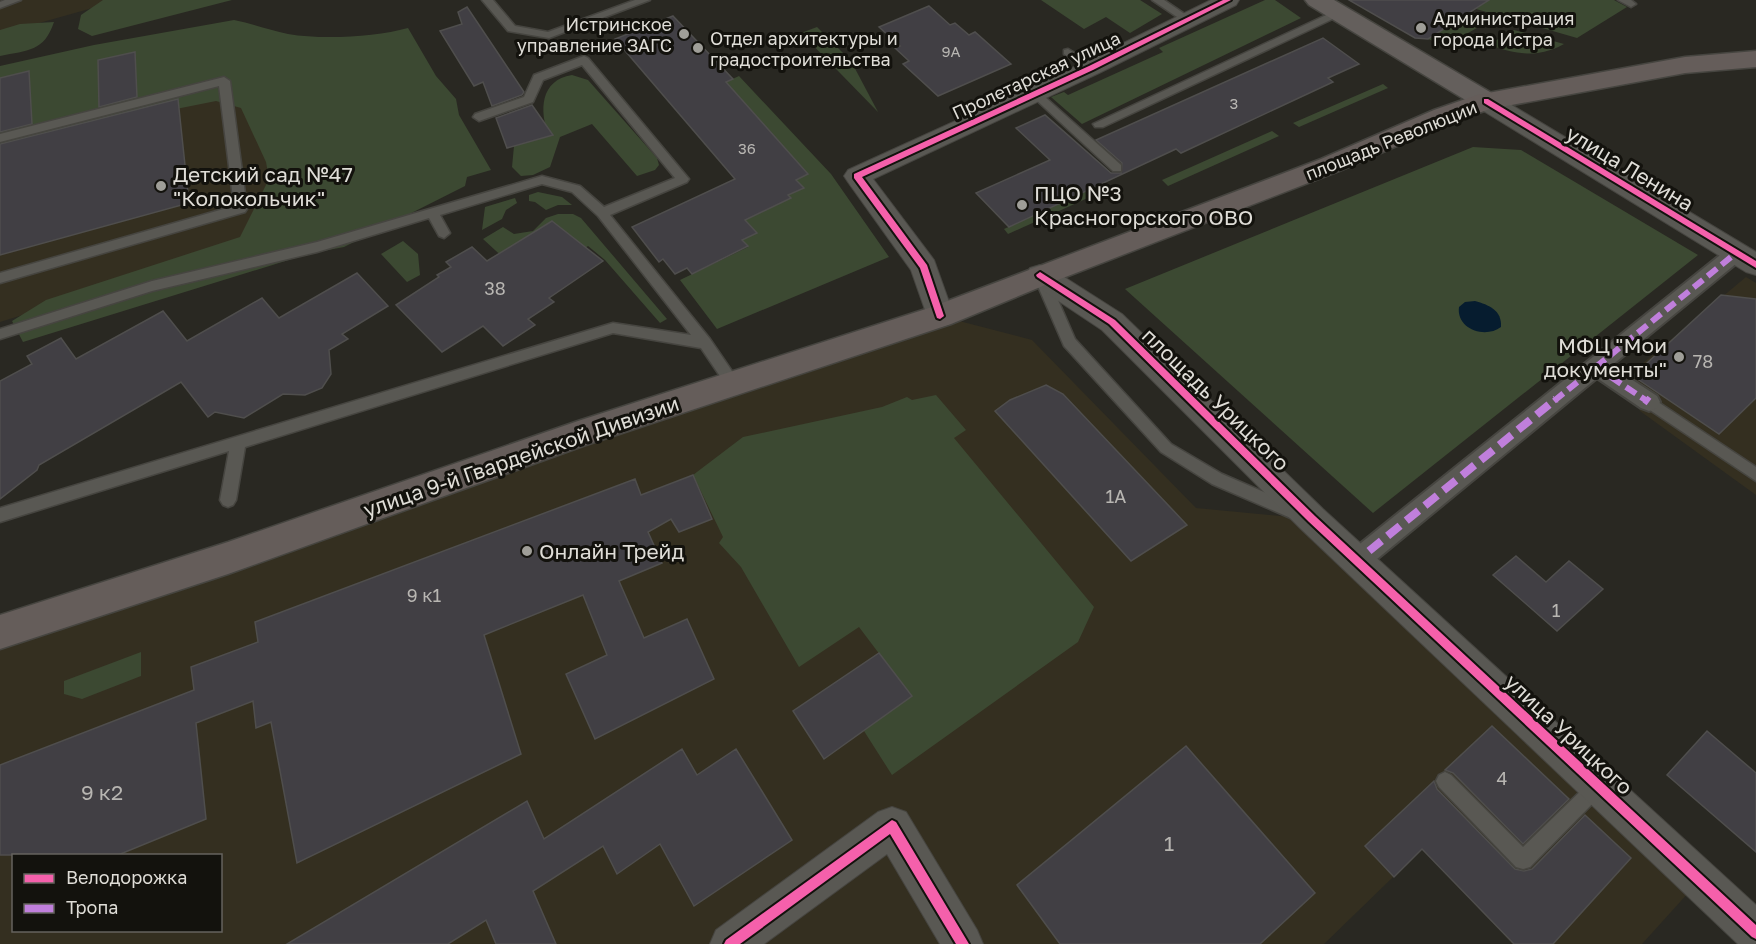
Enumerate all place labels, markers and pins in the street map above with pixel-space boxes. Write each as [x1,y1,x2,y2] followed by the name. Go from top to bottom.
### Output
[1433,7,1574,50] place label: Администрация города Истра
[517,13,672,56] place label: Истринское управление ЗАГС
[1414,21,1428,35] marker: Администрация города Истра
[677,27,691,41] marker: Истринское управление ЗАГС
[710,27,898,70] place label: Отдел архитектуры и градостроительства
[691,41,705,55] marker: Отдел архитектуры и градостроительства
[173,161,353,211] place label: Детский сад №47 "Колокольчик"
[154,179,168,193] marker: Детский сад №47 "Колокольчик"
[1034,180,1253,230] place label: ПЦО №3 Красногорского ОВО
[1015,198,1029,212] marker: ПЦО №3 Красногорского ОВО
[1544,332,1667,382] place label: МФЦ "Мои документы"
[1672,350,1686,364] marker: МФЦ "Мои документы"
[539,538,684,564] place label: Онлайн Трейд
[520,544,534,558] marker: Онлайн Трейд

